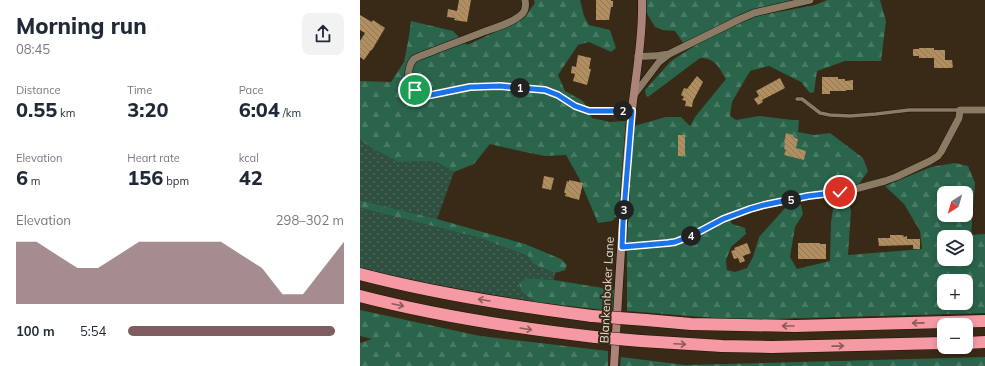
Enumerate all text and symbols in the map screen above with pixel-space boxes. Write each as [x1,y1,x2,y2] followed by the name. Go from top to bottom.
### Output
[16,12,147,40] text: Morning run
[302,13,344,55] button: share
[16,41,50,57] text: 08:45
[398,73,432,107] pin
[510,78,530,98] pin: 1
[404,79,426,101] icon: arrive
[517,81,523,95] text: 1
[16,83,60,97] text: Distance
[127,83,152,97] text: Time
[239,83,263,97] text: Pace
[16,97,57,122] text: 0.55
[127,97,169,122] text: 3:20
[239,97,280,122] text: 6:04
[613,101,633,121] pin: 2
[620,104,626,118] text: 2
[57,106,75,120] text: km
[280,106,301,120] text: /km
[16,151,63,165] text: Elevation
[127,151,180,165] text: Heart rate
[239,151,259,165] text: kcal
[16,165,28,190] text: 6
[127,165,163,190] text: 156
[239,165,263,190] text: 42
[28,174,41,188] text: m
[163,174,189,188] text: bpm
[823,175,857,209] pin
[829,181,851,203] icon: check
[937,186,973,222] north arrow
[937,186,973,354] map controls
[781,190,801,210] pin: 5
[788,193,794,207] text: 5
[614,200,634,220] pin: 3
[621,203,627,217] text: 3
[16,212,71,228] text: Elevation
[276,212,344,228] text: 298–302 m
[681,226,701,246] pin: 4
[688,229,694,243] text: 4
[937,230,973,266] button: layers
[596,236,617,344] street label: Blankenbaker Lane
[937,274,973,310] button: +
[478,296,491,304] one-way arrow
[391,301,404,309] one-way arrow
[937,318,973,354] button: −
[912,319,925,327] one-way arrow
[782,322,795,330] one-way arrow
[16,323,55,339] text: 100 m
[80,323,106,339] text: 5:54
[519,325,532,333] one-way arrow
[673,340,686,348] one-way arrow
[831,342,844,350] one-way arrow

